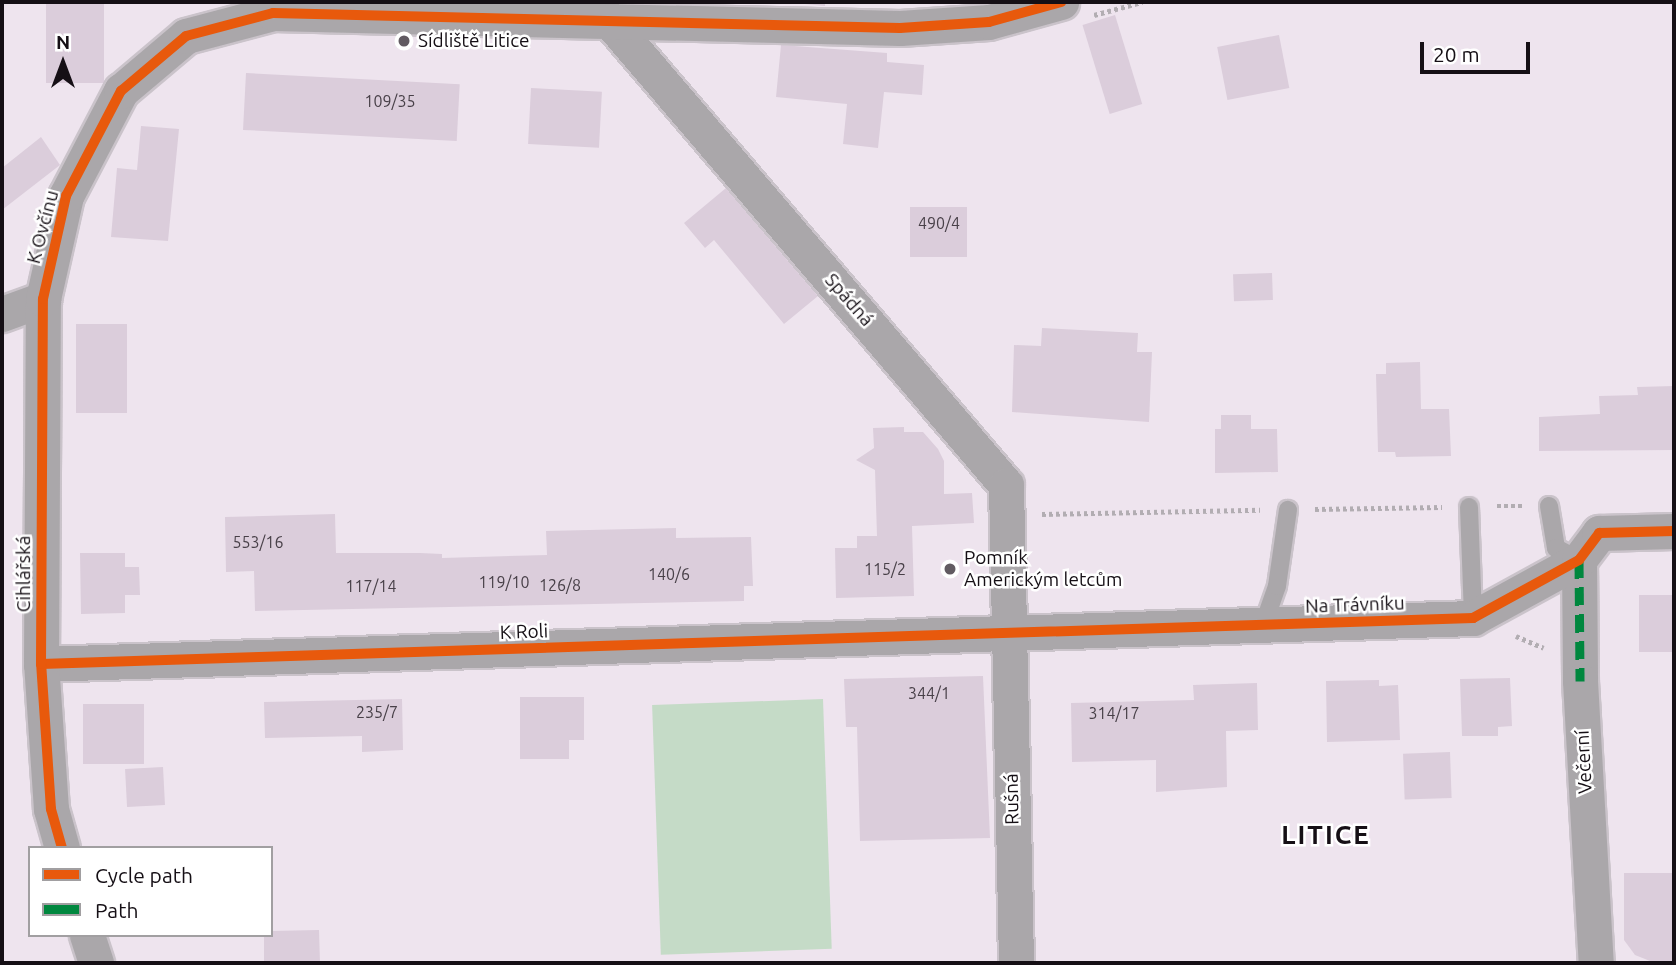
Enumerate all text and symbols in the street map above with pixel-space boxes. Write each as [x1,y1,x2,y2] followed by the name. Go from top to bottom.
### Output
[28,28,98,98] north arrow
[1424,28,1534,72] scale bar
[418,30,529,52] place label: Sídliště Litice
[56,31,70,53] text: N
[396,33,412,49] marker: Sídliště Litice
[1433,42,1480,66] text: 20 m
[364,91,416,111] house number: 109/35
[22,188,64,266] street label: K Ovčínu
[918,213,960,233] house number: 490/4
[820,269,878,331] street label: Spádná
[232,532,284,552] house number: 553/16
[13,536,35,612] street label: Cihlářská
[964,547,1122,591] place label: Pomník Americkým letcům
[864,559,906,579] house number: 115/2
[942,561,958,577] marker: Pomník Americkým letcům
[648,564,690,584] house number: 140/6
[478,572,530,592] house number: 119/10
[539,575,581,595] house number: 126/8
[345,576,397,596] house number: 117/14
[1305,592,1405,618] street label: Na Trávníku
[499,620,549,644] street label: K Roli
[908,683,950,703] house number: 344/1
[356,702,398,722] house number: 235/7
[1088,703,1140,723] house number: 314/17
[1571,730,1597,794] street label: Večerní
[1000,773,1024,825] street label: Rušná
[1282,819,1370,851] district label: LITICE
[28,846,273,937] legend
[95,863,193,887] text: Cycle path
[95,898,138,922] text: Path

